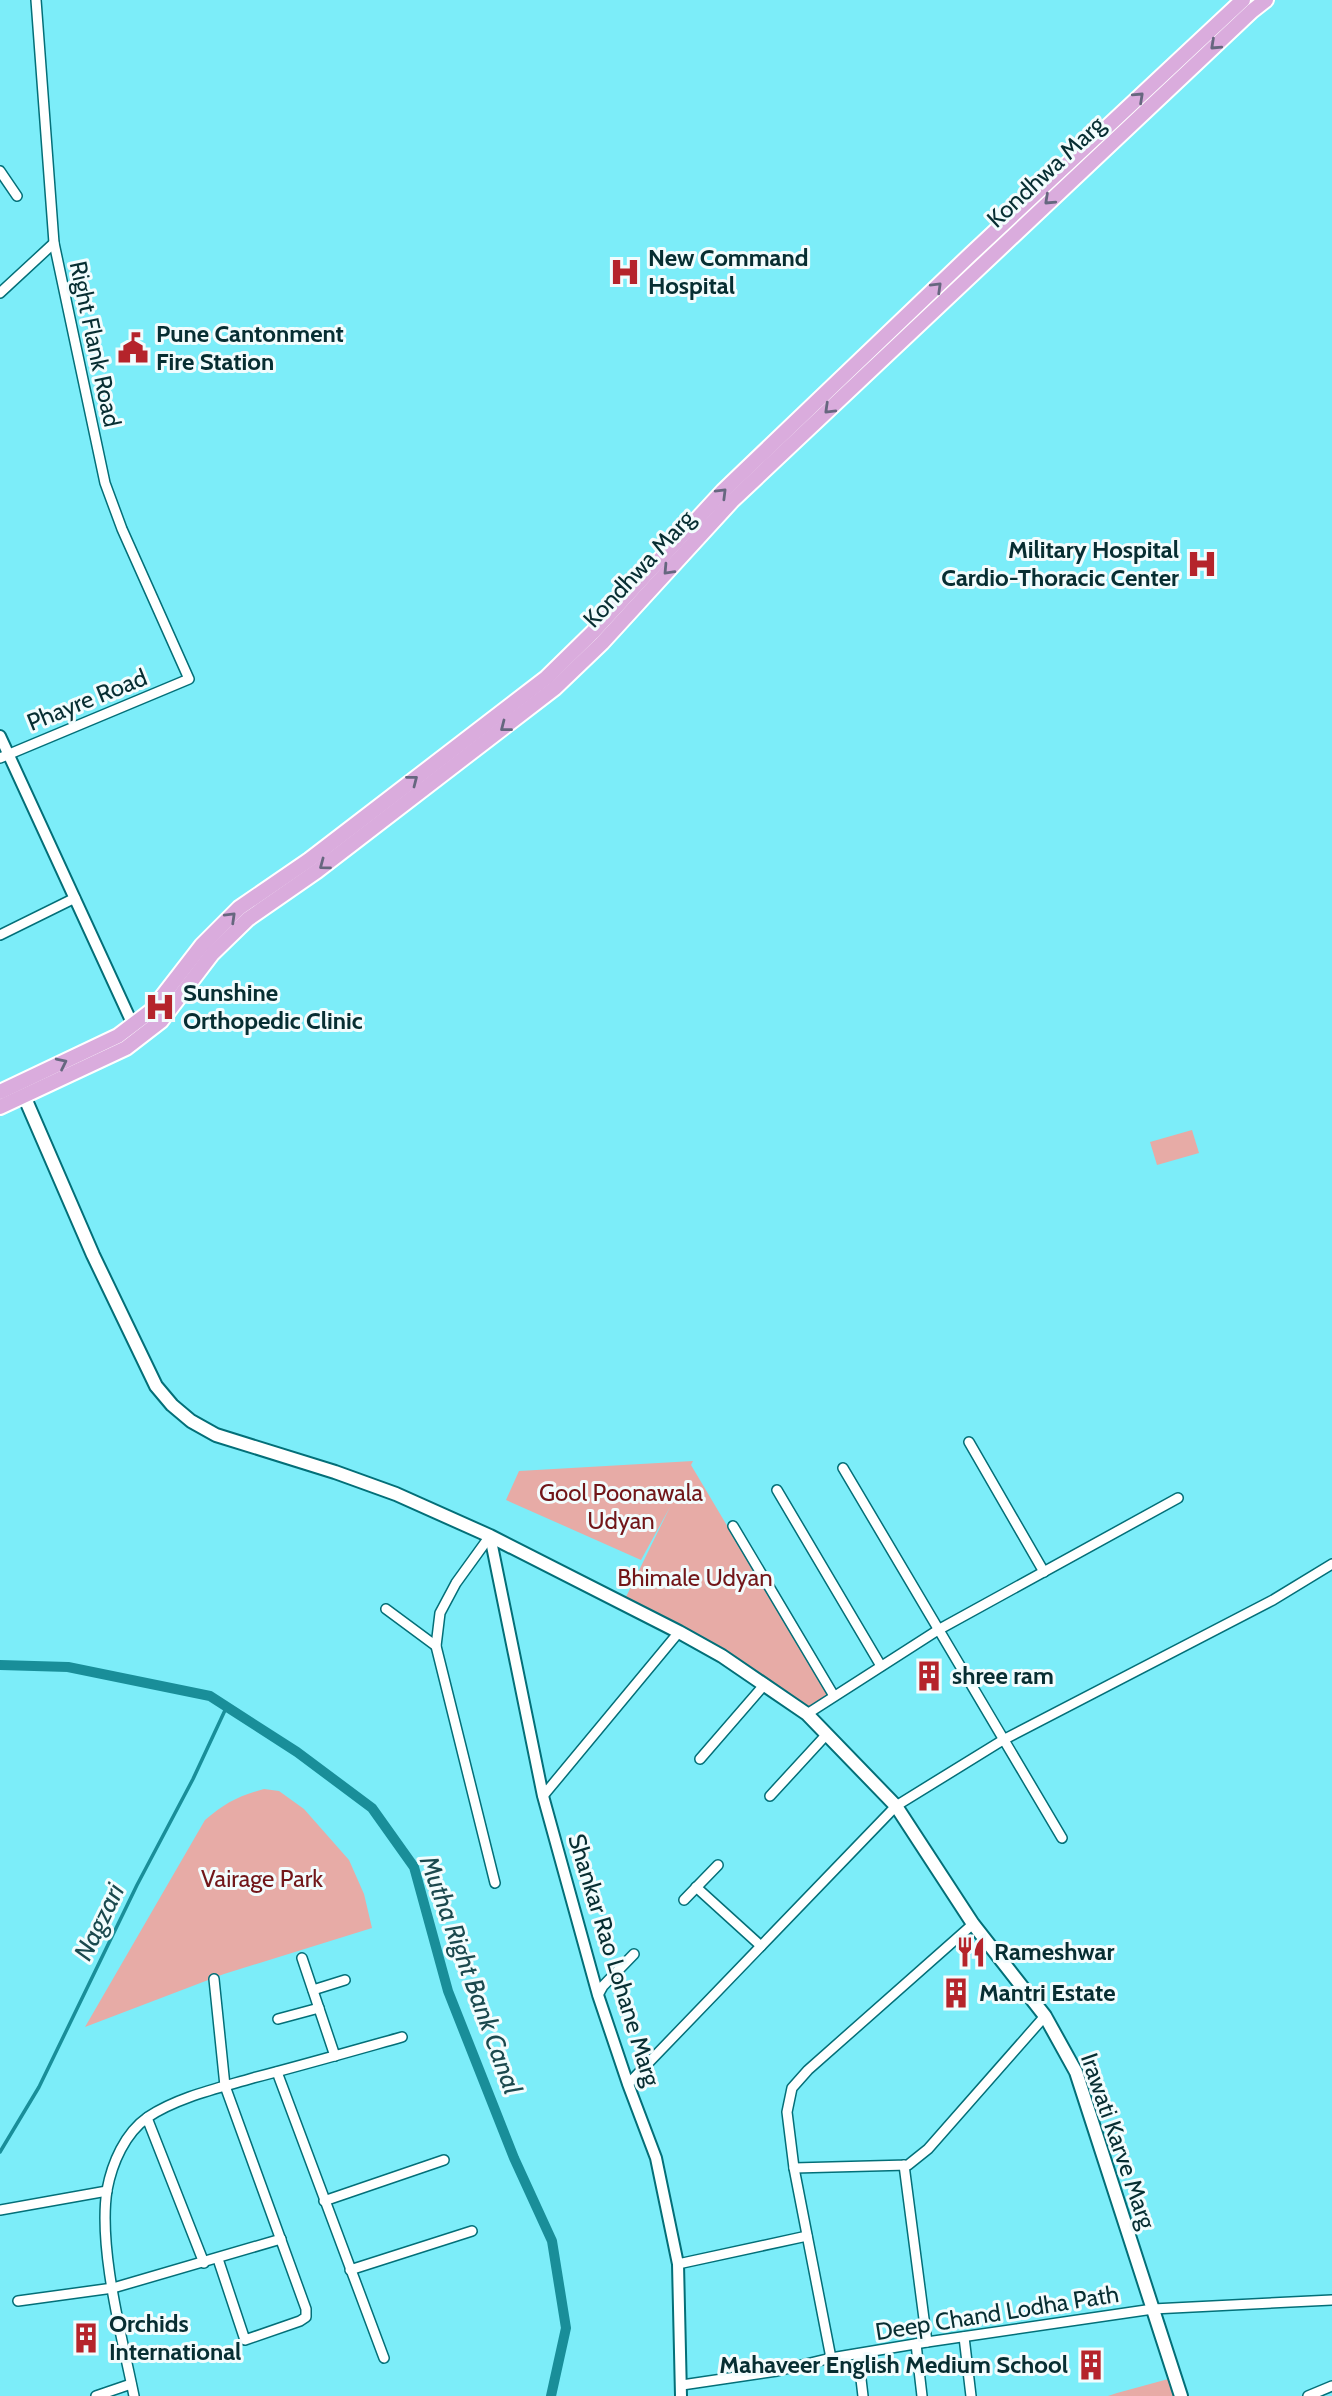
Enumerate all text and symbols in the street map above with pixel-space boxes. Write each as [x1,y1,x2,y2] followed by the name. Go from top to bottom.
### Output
[1210,37,1223,49] one-way arrow
[1131,93,1144,106] one-way arrow
[981,109,1111,233] street label: Kondhwa Marg
[1044,192,1057,205] one-way arrow
[648,243,809,300] place label: New Command Hospital
[608,255,642,289] hospital icon: New Command Hospital
[64,258,127,430] street label: Right Flank Road
[929,282,942,295] one-way arrow
[156,319,344,376] place label: Pune Cantonment Fire Station
[116,331,150,365] public building icon: Pune Cantonment Fire Station
[824,401,837,414] one-way arrow
[713,488,726,501] one-way arrow
[577,503,701,633] street label: Kondhwa Marg
[941,535,1179,592] place label: Military Hospital Cardio-Thoracic Center
[1185,547,1219,581] hospital icon: Military Hospital Cardio-Thoracic Center
[664,562,677,575] one-way arrow
[23,662,151,737] street label: Phayre Road
[500,719,512,732] one-way arrow
[405,776,417,789] one-way arrow
[319,857,332,870] one-way arrow
[223,912,236,925] one-way arrow
[183,978,363,1035] place label: Sunshine Orthopedic Clinic
[143,990,177,1024] hospital icon: Sunshine Orthopedic Clinic
[55,1057,67,1071] one-way arrow
[539,1478,703,1535] park label: Gool Poonawala Udyan
[617,1563,773,1592] park label: Bhimale Udyan
[912,1659,946,1693] building icon: shree ram
[952,1661,1054,1690] place label: shree ram
[562,1830,667,2091] street label: Shankar Rao Lohane Marg
[413,1851,529,2099] water label: Mutha Right Bank Canal
[201,1864,323,1893] park label: Vairage Park
[67,1878,131,1966] water label: Nagzari
[954,1935,988,1969] restaurant icon: Rameshwar
[994,1937,1114,1966] place label: Rameshwar
[939,1976,973,2010] building icon: Mantri Estate
[979,1978,1116,2007] place label: Mantri Estate
[1075,2049,1162,2233] street label: Irawati Karve Marg
[873,2279,1121,2346] street label: Deep Chand Lodha Path
[109,2309,241,2366] place label: Orchids International
[69,2321,103,2355] building icon: Orchids International
[1074,2348,1108,2382] building icon: Mahaveer English Medium School
[719,2350,1068,2379] place label: Mahaveer English Medium School

